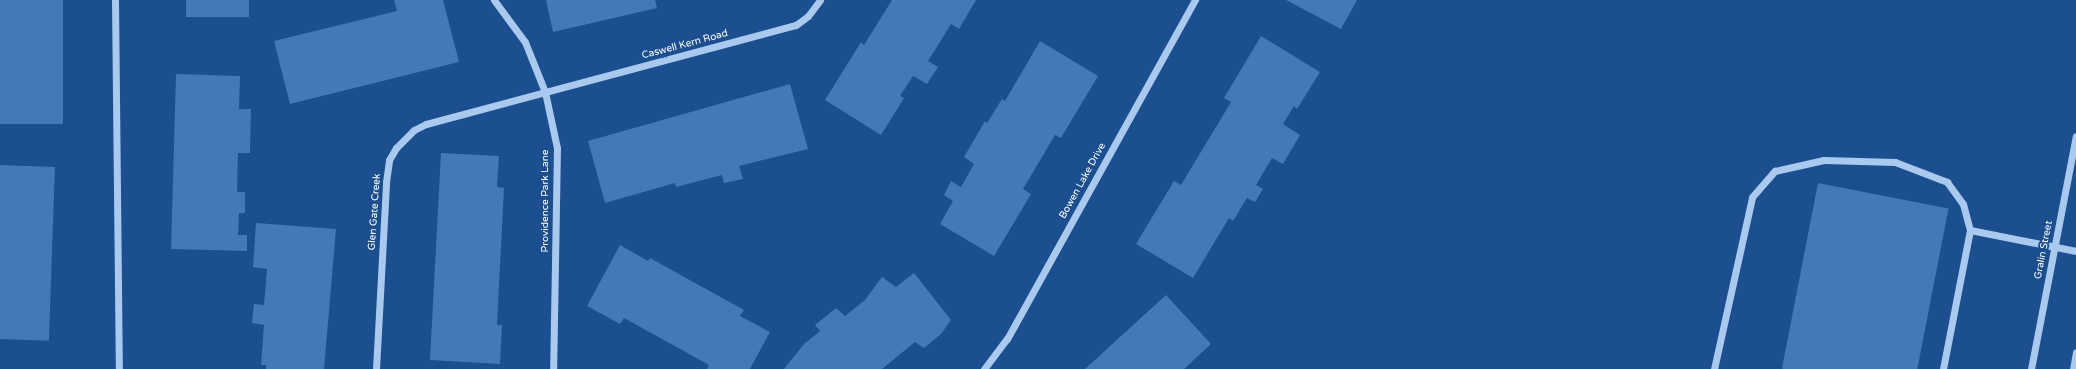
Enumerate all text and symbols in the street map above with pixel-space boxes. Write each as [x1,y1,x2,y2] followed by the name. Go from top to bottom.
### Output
[641,28,729,62] street label: Caswell Kern Road
[1057,141,1109,221] street label: Bowen Lake Drive
[540,150,552,252] street label: Providence Park Lane
[366,173,384,251] street label: Glen Gate Creek
[2032,220,2056,280] street label: Gralin Street

